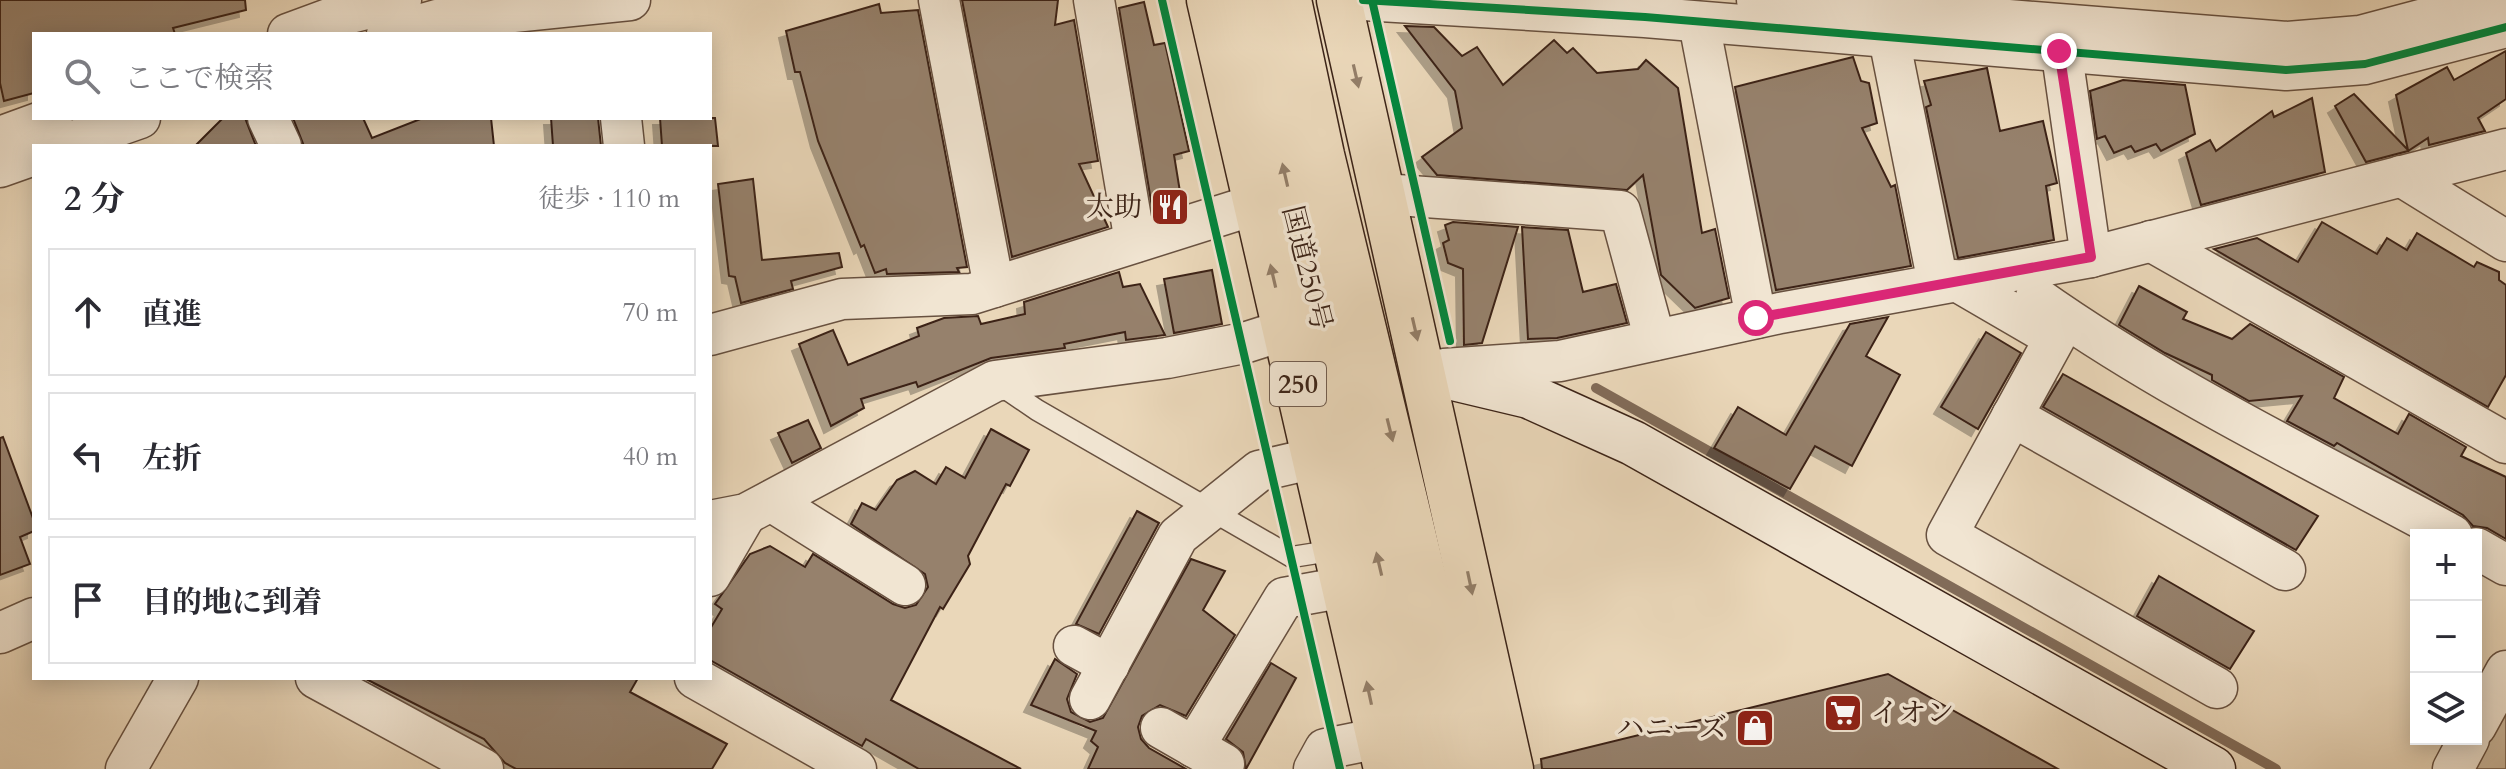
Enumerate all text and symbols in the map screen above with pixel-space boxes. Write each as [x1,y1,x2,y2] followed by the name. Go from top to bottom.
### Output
[32,32,712,120] search box
[2041,33,2077,69] route end
[60,54,104,98] icon: search
[124,58,274,99] text: ここで検索
[1350,64,1363,89] one-way arrow
[1278,163,1291,188] one-way arrow
[64,176,125,222] text: 2 分
[539,181,680,216] text: 徒歩 · 110 m
[1149,186,1191,228] restaurant icon: 太助
[1086,188,1142,226] place label: 太助
[1273,202,1341,334] street label: 国道250号
[1266,263,1279,288] one-way arrow
[66,290,110,334] icon: ahead
[142,294,202,335] text: 直進
[622,295,678,330] text: 70 m
[1738,300,1774,336] route start
[1409,317,1421,342] one-way arrow
[1270,362,1326,406] road number: 250
[1384,418,1396,443] one-way arrow
[66,434,110,478] icon: left
[142,438,202,479] text: 左折
[622,439,678,474] text: 40 m
[2410,529,2482,745] map controls
[2410,529,2482,601] button: +
[1372,551,1384,576] one-way arrow
[1464,571,1477,596] one-way arrow
[66,578,110,622] icon: arrive
[142,582,322,623] text: 目的地に到着
[2410,601,2482,673] button: −
[2410,673,2482,745] button: layers
[1362,680,1375,705] one-way arrow
[1822,692,1864,734] supermarket icon: イオン
[1871,694,1954,732] place label: イオン
[1734,707,1776,749] shop icon: ハニーズ
[1616,709,1727,747] place label: ハニーズ

